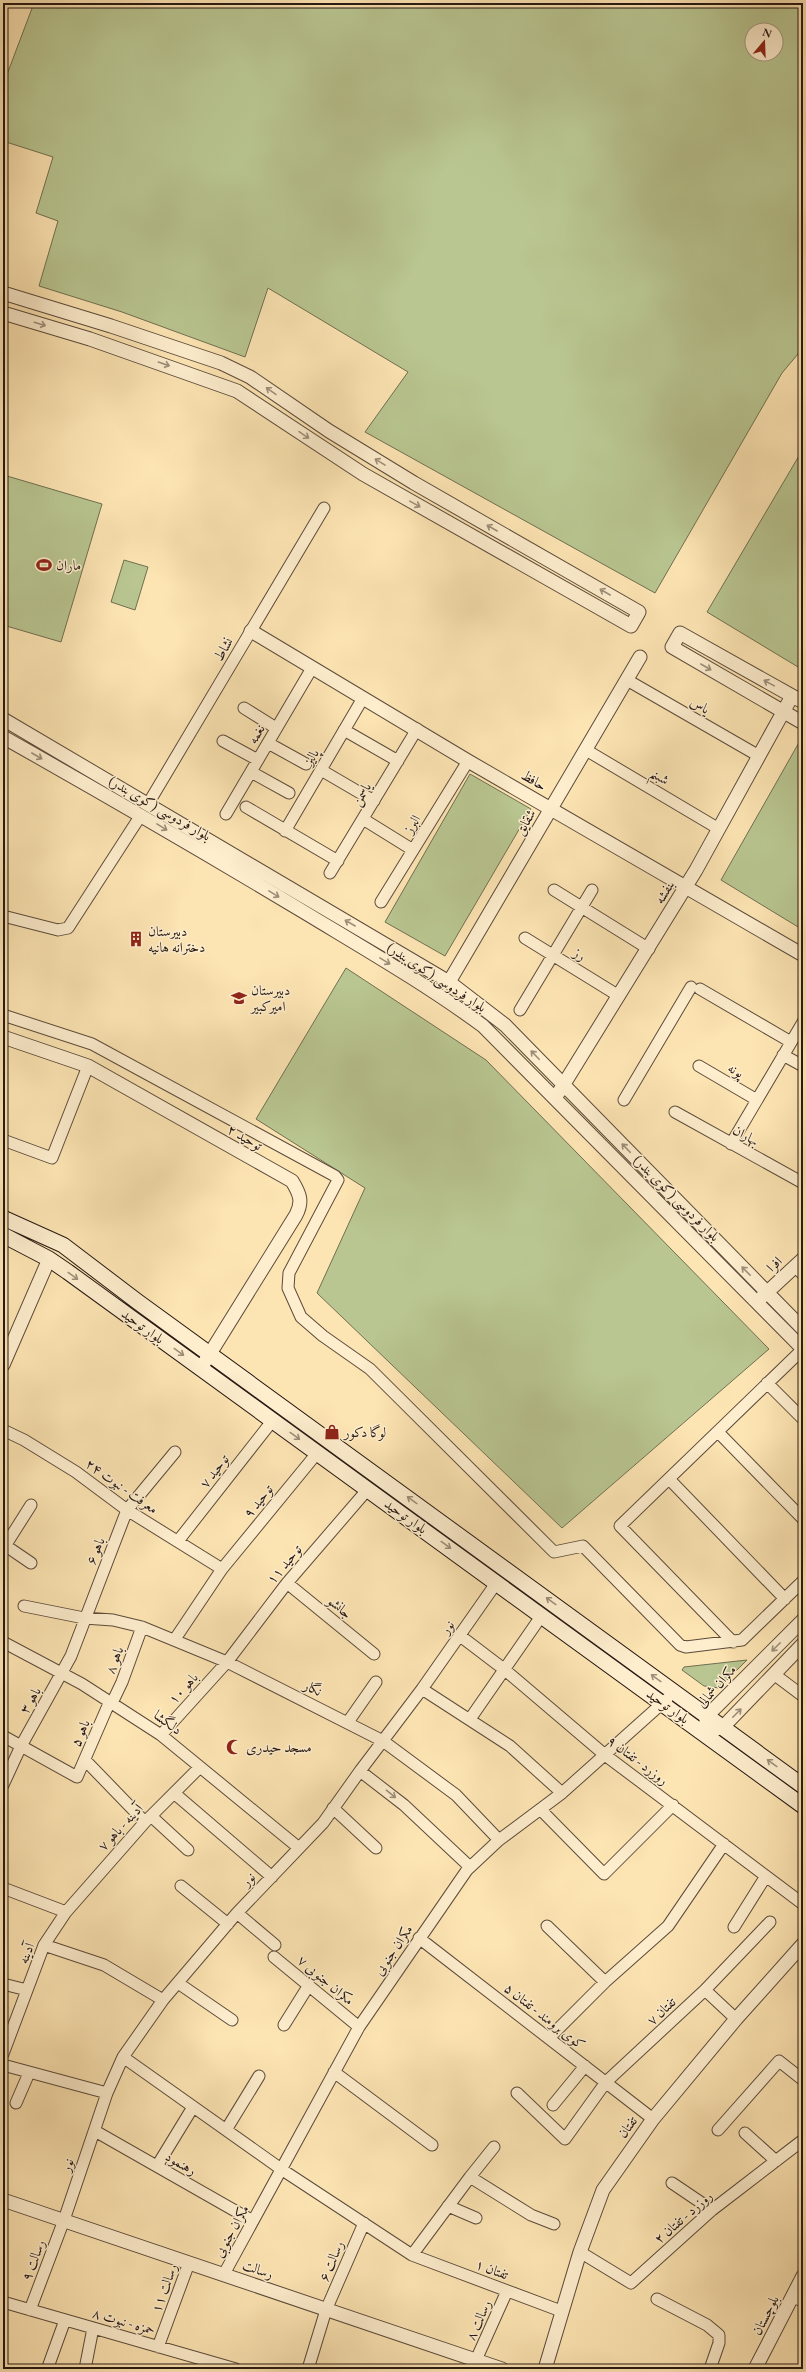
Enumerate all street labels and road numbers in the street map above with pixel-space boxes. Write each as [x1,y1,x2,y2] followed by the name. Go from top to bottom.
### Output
[209,634,237,664] street label: نشاط
[687,692,714,718] street label: یاس
[243,721,269,747] street label: نغمه
[298,744,325,771] street label: پالیز
[645,763,673,793] street label: شبنم
[518,766,550,794] street label: حافظ
[105,771,215,846] street label: بلوار فردوسی (کوی بندر)
[347,778,377,810] street label: یاسمن
[510,806,540,838] street label: شقایق
[398,811,425,838] street label: البرز
[650,877,678,907] street label: بنفشه
[383,938,490,1017] street label: بلوار فردوسی (کوی بندر)
[569,942,590,965] street label: رز
[724,1058,748,1084] street label: پونه
[224,1120,266,1154] street label: توحید ۲
[729,1121,762,1150] street label: بهاران
[629,1151,724,1246] street label: بلوار فردوسی (کوی بندر)
[762,1252,786,1276] street label: افرا
[118,1304,168,1348] street label: بلوار توحید
[195,1450,233,1491] street label: توحید ۷
[82,1454,162,1518] street label: معرفت - نبوت ۲۴
[239,1480,277,1521] street label: توحید ۹
[381,1494,431,1538] street label: بلوار توحید
[81,1534,109,1567] street label: باهو ۶
[262,1540,306,1587] street label: توحید ۱۱
[322,1590,356,1622] street label: جانشو
[435,1616,458,1639] street label: نور
[101,1643,128,1676] street label: باهو ۸
[692,1661,741,1712] street label: مکران شمالی
[164,1668,202,1707] street label: باهو ۱۰
[299,1675,325,1700] street label: نگار
[15,1683,45,1717] street label: باهو ۳
[643,1684,693,1728] street label: بلوار توحید
[150,1706,186,1738] street label: دلگشا
[66,1716,94,1749] street label: باهو ۵
[604,1731,672,1789] street label: روزرد - تفتان ۹
[93,1798,148,1855] street label: آدینه - باهو ۷
[236,1868,259,1891] street label: نور
[369,1921,417,1979] street label: مکران جنوبی
[14,1938,39,1966] street label: آدینه
[293,1951,358,2010] street label: مکران جنوبی ۷
[501,1979,589,2053] street label: کوی برومند - تفتان ۵
[643,1993,680,2029] street label: تفتان ۷
[613,2112,641,2141] street label: تفتان
[162,2147,200,2179] street label: رهنمود
[56,2156,78,2176] street label: نور
[650,2187,716,2247] street label: روزرد - تفتان ۲
[209,2202,254,2261] street label: مکران جنوبی
[17,2237,49,2283] street label: رسالت ۹
[314,2238,348,2284] street label: رسالت ۶
[240,2255,276,2283] street label: رسالت
[473,2255,511,2284] street label: تفتان ۱
[147,2261,181,2315] street label: رسالت ۱۱
[747,2292,784,2338] street label: بلوچستان
[461,2297,495,2343] street label: رسالت ۸
[90,2303,158,2339] street label: حمزه - نبوت ۸

